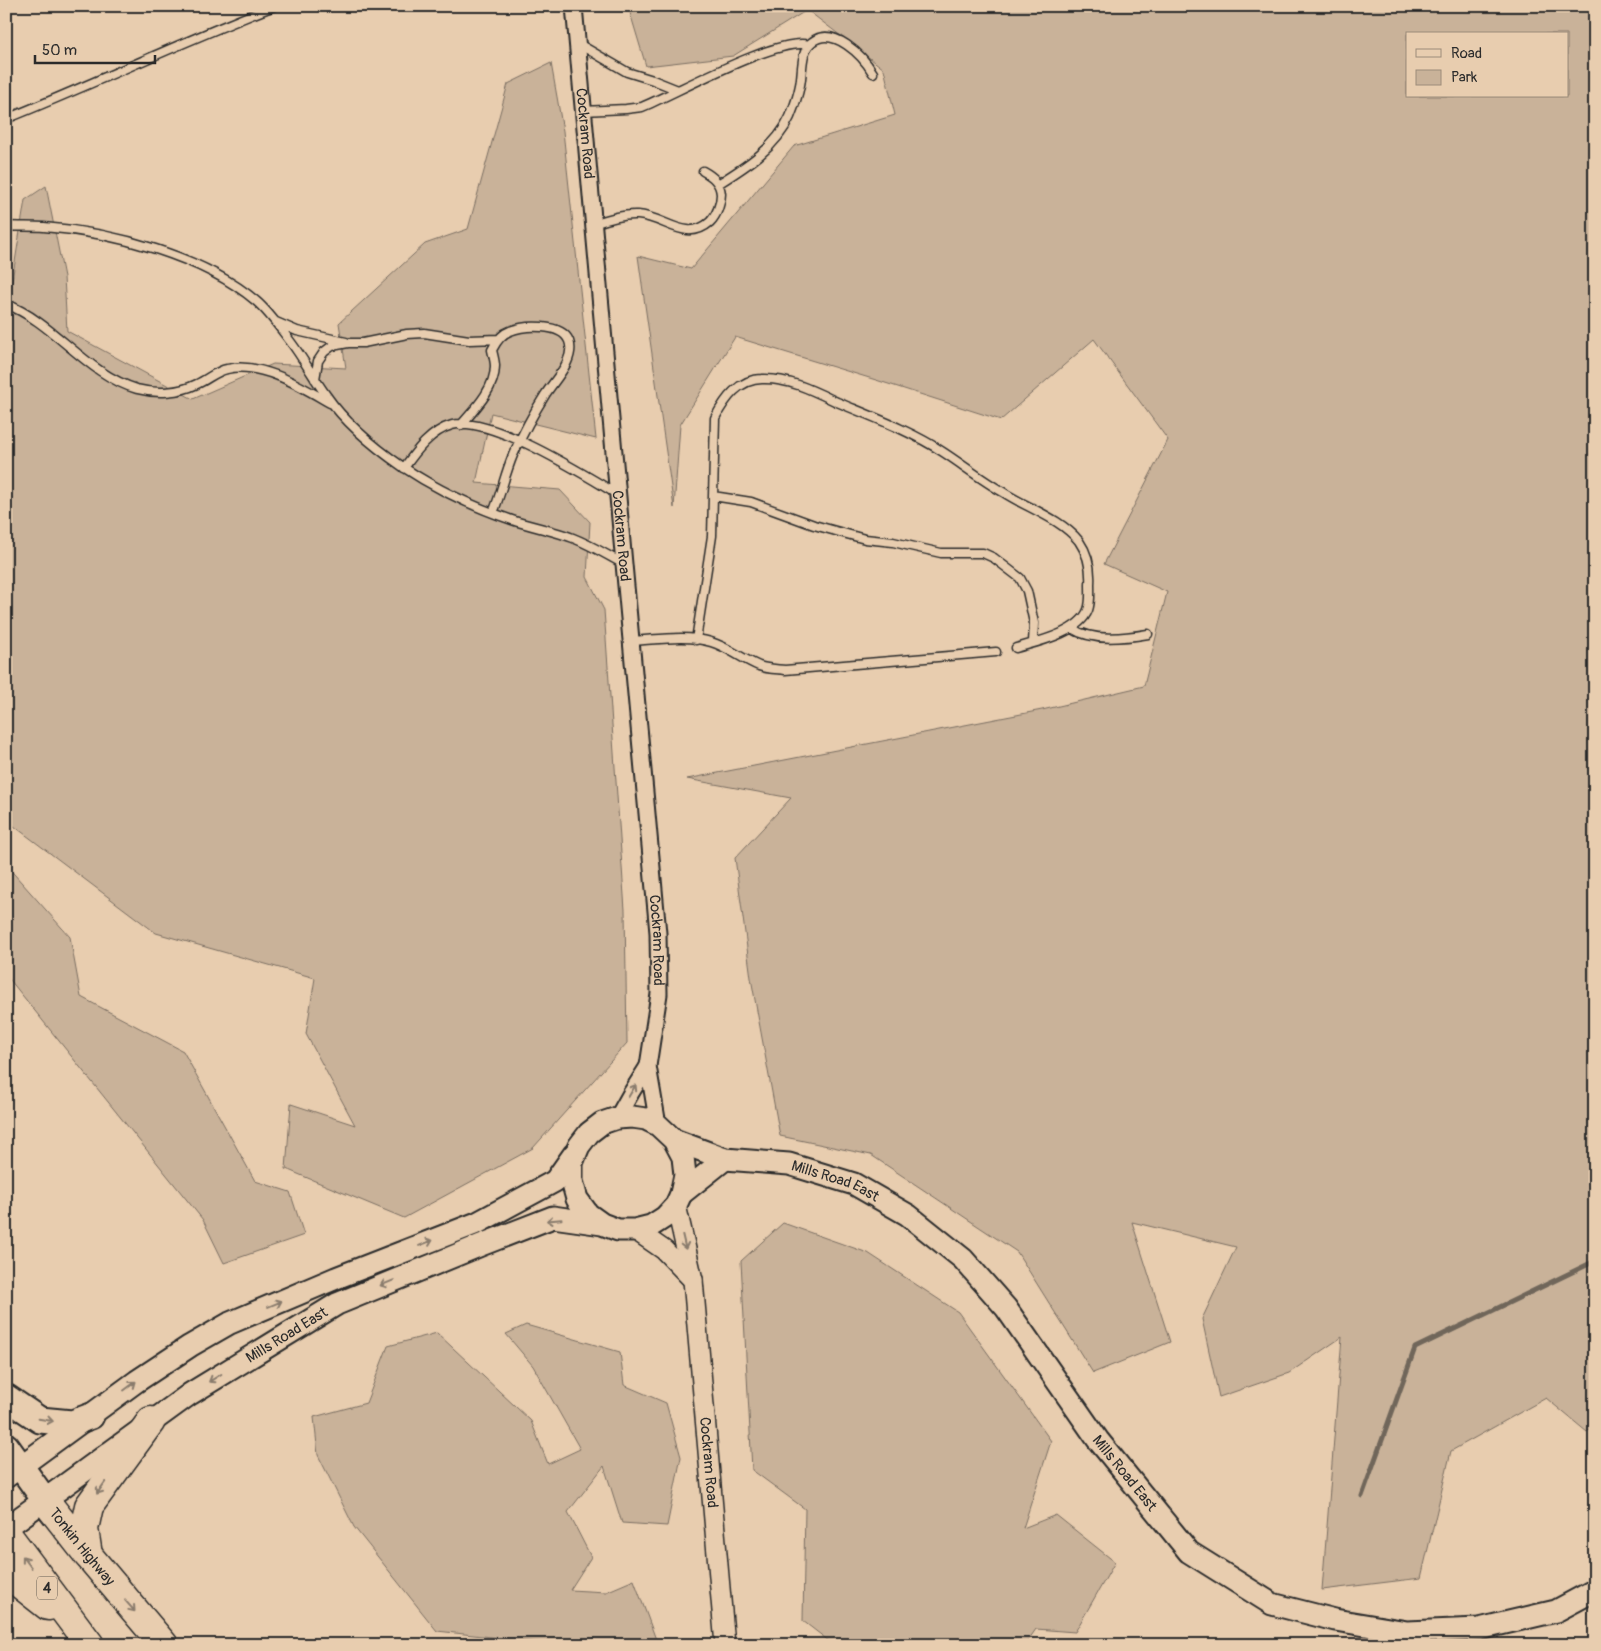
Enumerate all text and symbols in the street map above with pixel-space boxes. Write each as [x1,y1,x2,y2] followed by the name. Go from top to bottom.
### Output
[35,32,155,64] scale bar
[1406,32,1568,98] legend
[42,41,77,60] text: 50 m
[1451,44,1482,63] text: Road
[1451,68,1478,87] text: Park
[572,87,599,180] street label: Cockram Road
[608,490,635,582] street label: Cockram Road
[645,894,668,986] street label: Cockram Road
[628,1085,638,1099] one-way arrow
[789,1156,884,1206] street label: Mills Road East
[547,1215,563,1224] one-way arrow
[680,1234,690,1250] one-way arrow
[418,1238,433,1247] one-way arrow
[380,1279,395,1289] one-way arrow
[267,1299,282,1309] one-way arrow
[242,1302,332,1367] street label: Mills Road East
[208,1373,222,1383] one-way arrow
[123,1381,136,1392] one-way arrow
[38,1415,54,1425] one-way arrow
[696,1416,722,1509] street label: Cockram Road
[1088,1431,1162,1516] street label: Mills Road East
[96,1481,106,1495] one-way arrow
[45,1504,120,1590] street label: Tonkin Highway
[22,1555,32,1569] one-way arrow
[37,1576,57,1600] road number: 4
[125,1600,136,1613] one-way arrow

